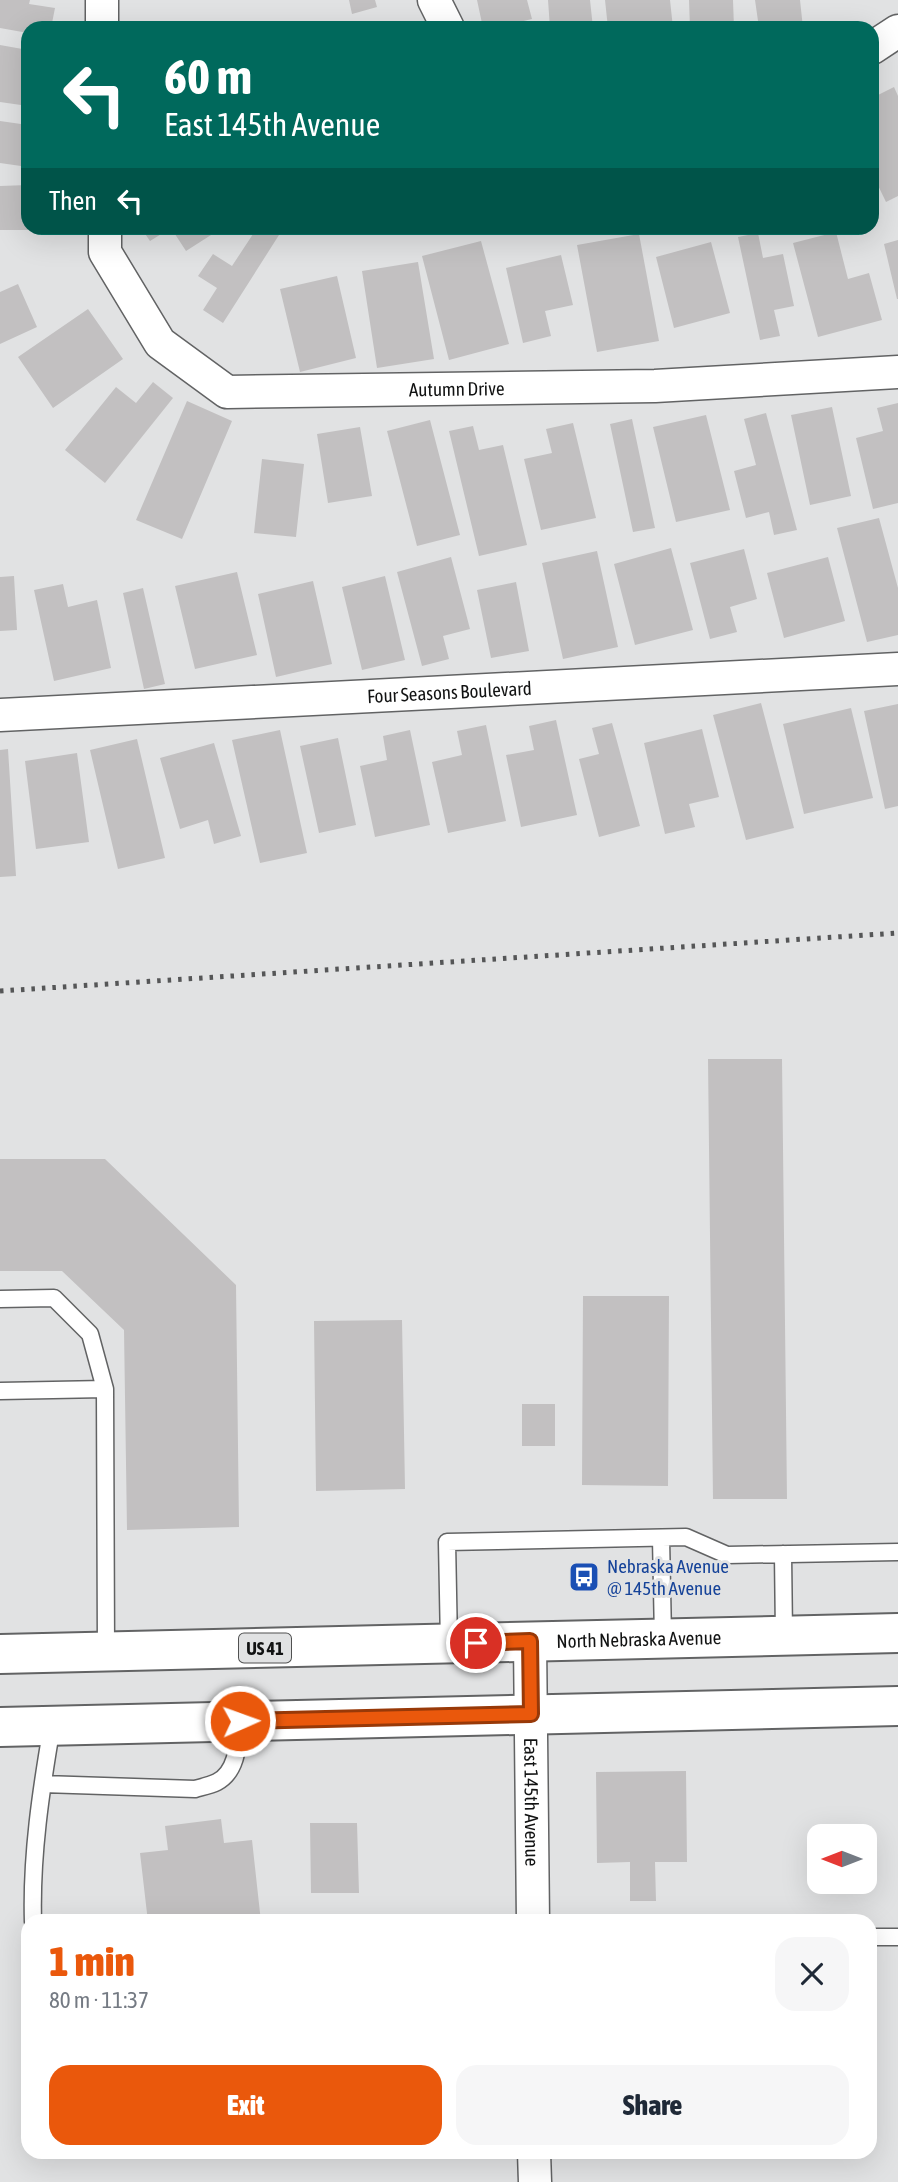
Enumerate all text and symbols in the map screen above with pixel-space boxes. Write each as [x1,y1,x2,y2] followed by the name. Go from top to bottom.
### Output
[164,48,252,104] text: 60 m
[49,49,140,140] icon: left
[164,106,380,143] text: East 145th Avenue
[111,182,149,220] icon: left
[49,186,97,216] text: Then
[409,377,505,400] street label: Autumn Drive
[367,677,532,707] street label: Four Seasons Boulevard
[607,1555,729,1599] place label: Nebraska Avenue @ 145th Avenue
[567,1560,601,1594] bus stop icon: Nebraska Avenue @ 145th Avenue
[446,1613,506,1673] pin
[457,1624,495,1662] icon: arrive
[556,1626,722,1652] street label: North Nebraska Avenue
[239,1633,291,1662] road number: US 41
[203,1684,277,1758] position arrow
[520,1738,543,1866] street label: East 145th Avenue
[807,1824,877,1894] north arrow
[807,1824,877,1894] map controls
[49,1937,135,1985] text: 1 min
[775,1937,849,2011] button: close
[49,1987,149,2013] text: 80 m · 11:37
[49,2065,442,2145] button: Exit
[456,2065,849,2145] button: Share

